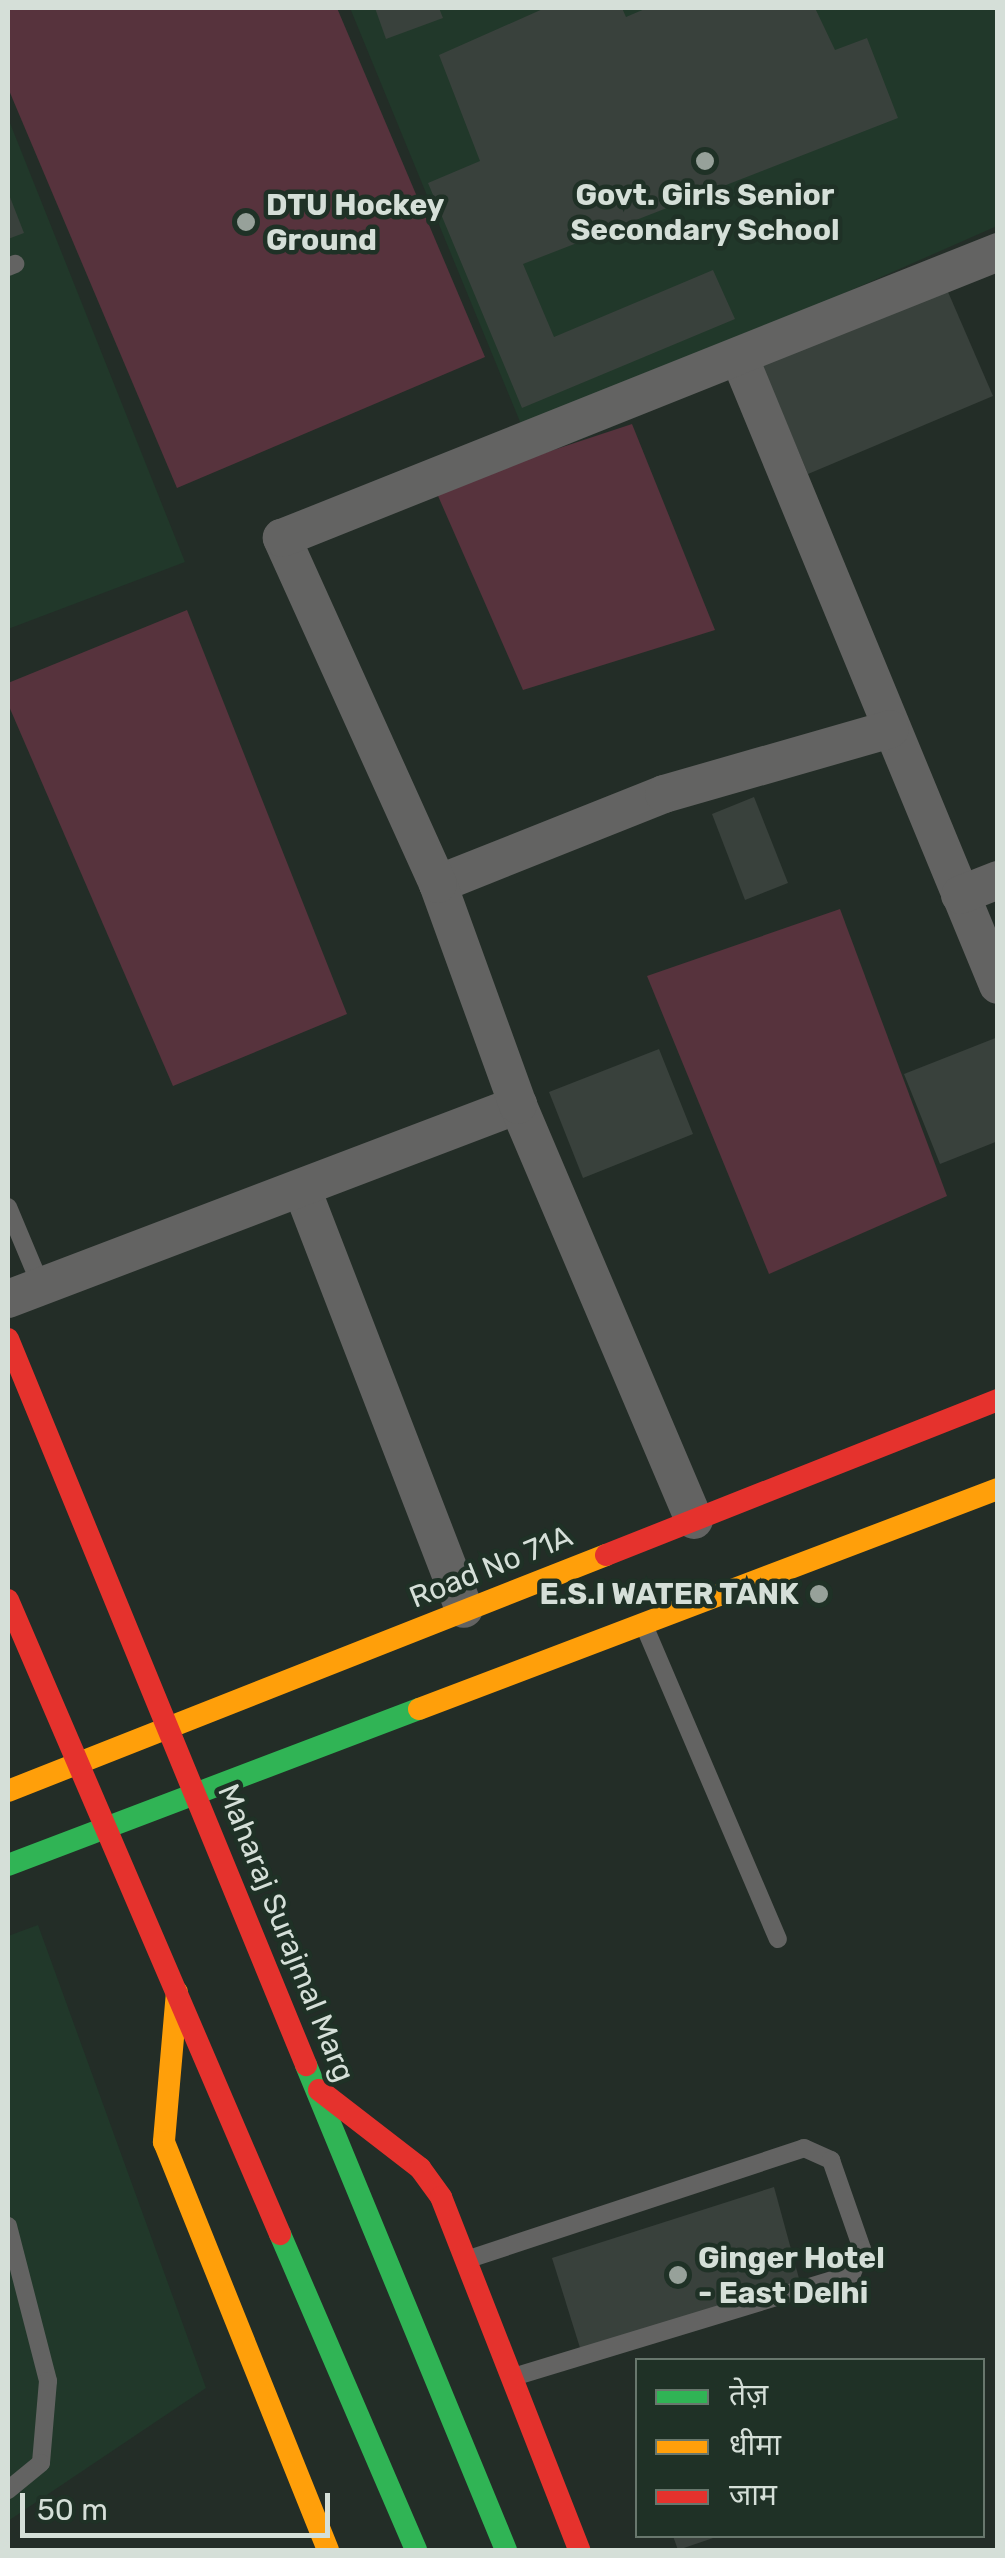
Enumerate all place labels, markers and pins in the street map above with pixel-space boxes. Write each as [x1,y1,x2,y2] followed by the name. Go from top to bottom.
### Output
[694,150,716,172] marker: Govt. Girls Senior Secondary School
[570,177,840,248] place label: Govt. Girls Senior Secondary School
[266,187,444,258] place label: DTU Hockey Ground
[235,211,257,233] marker: DTU Hockey Ground
[539,1576,799,1612] place label: E.S.I WATER TANK
[808,1583,830,1605] marker: E.S.I WATER TANK
[698,2240,885,2310] place label: Ginger Hotel - East Delhi
[667,2264,689,2286] marker: Ginger Hotel - East Delhi

